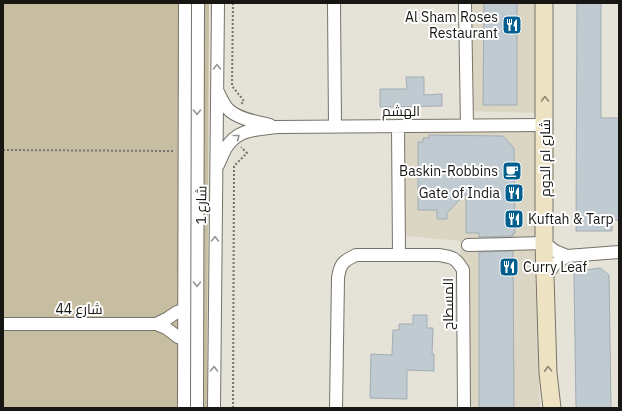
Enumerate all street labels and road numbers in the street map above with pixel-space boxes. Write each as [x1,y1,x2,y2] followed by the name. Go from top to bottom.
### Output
[382,102,420,121] street label: الهشم
[536,119,555,197] street label: شارع ام الدوم
[192,185,210,225] street label: شارع 1
[439,278,457,330] street label: المسطاح
[55,300,103,318] street label: شارع 44

